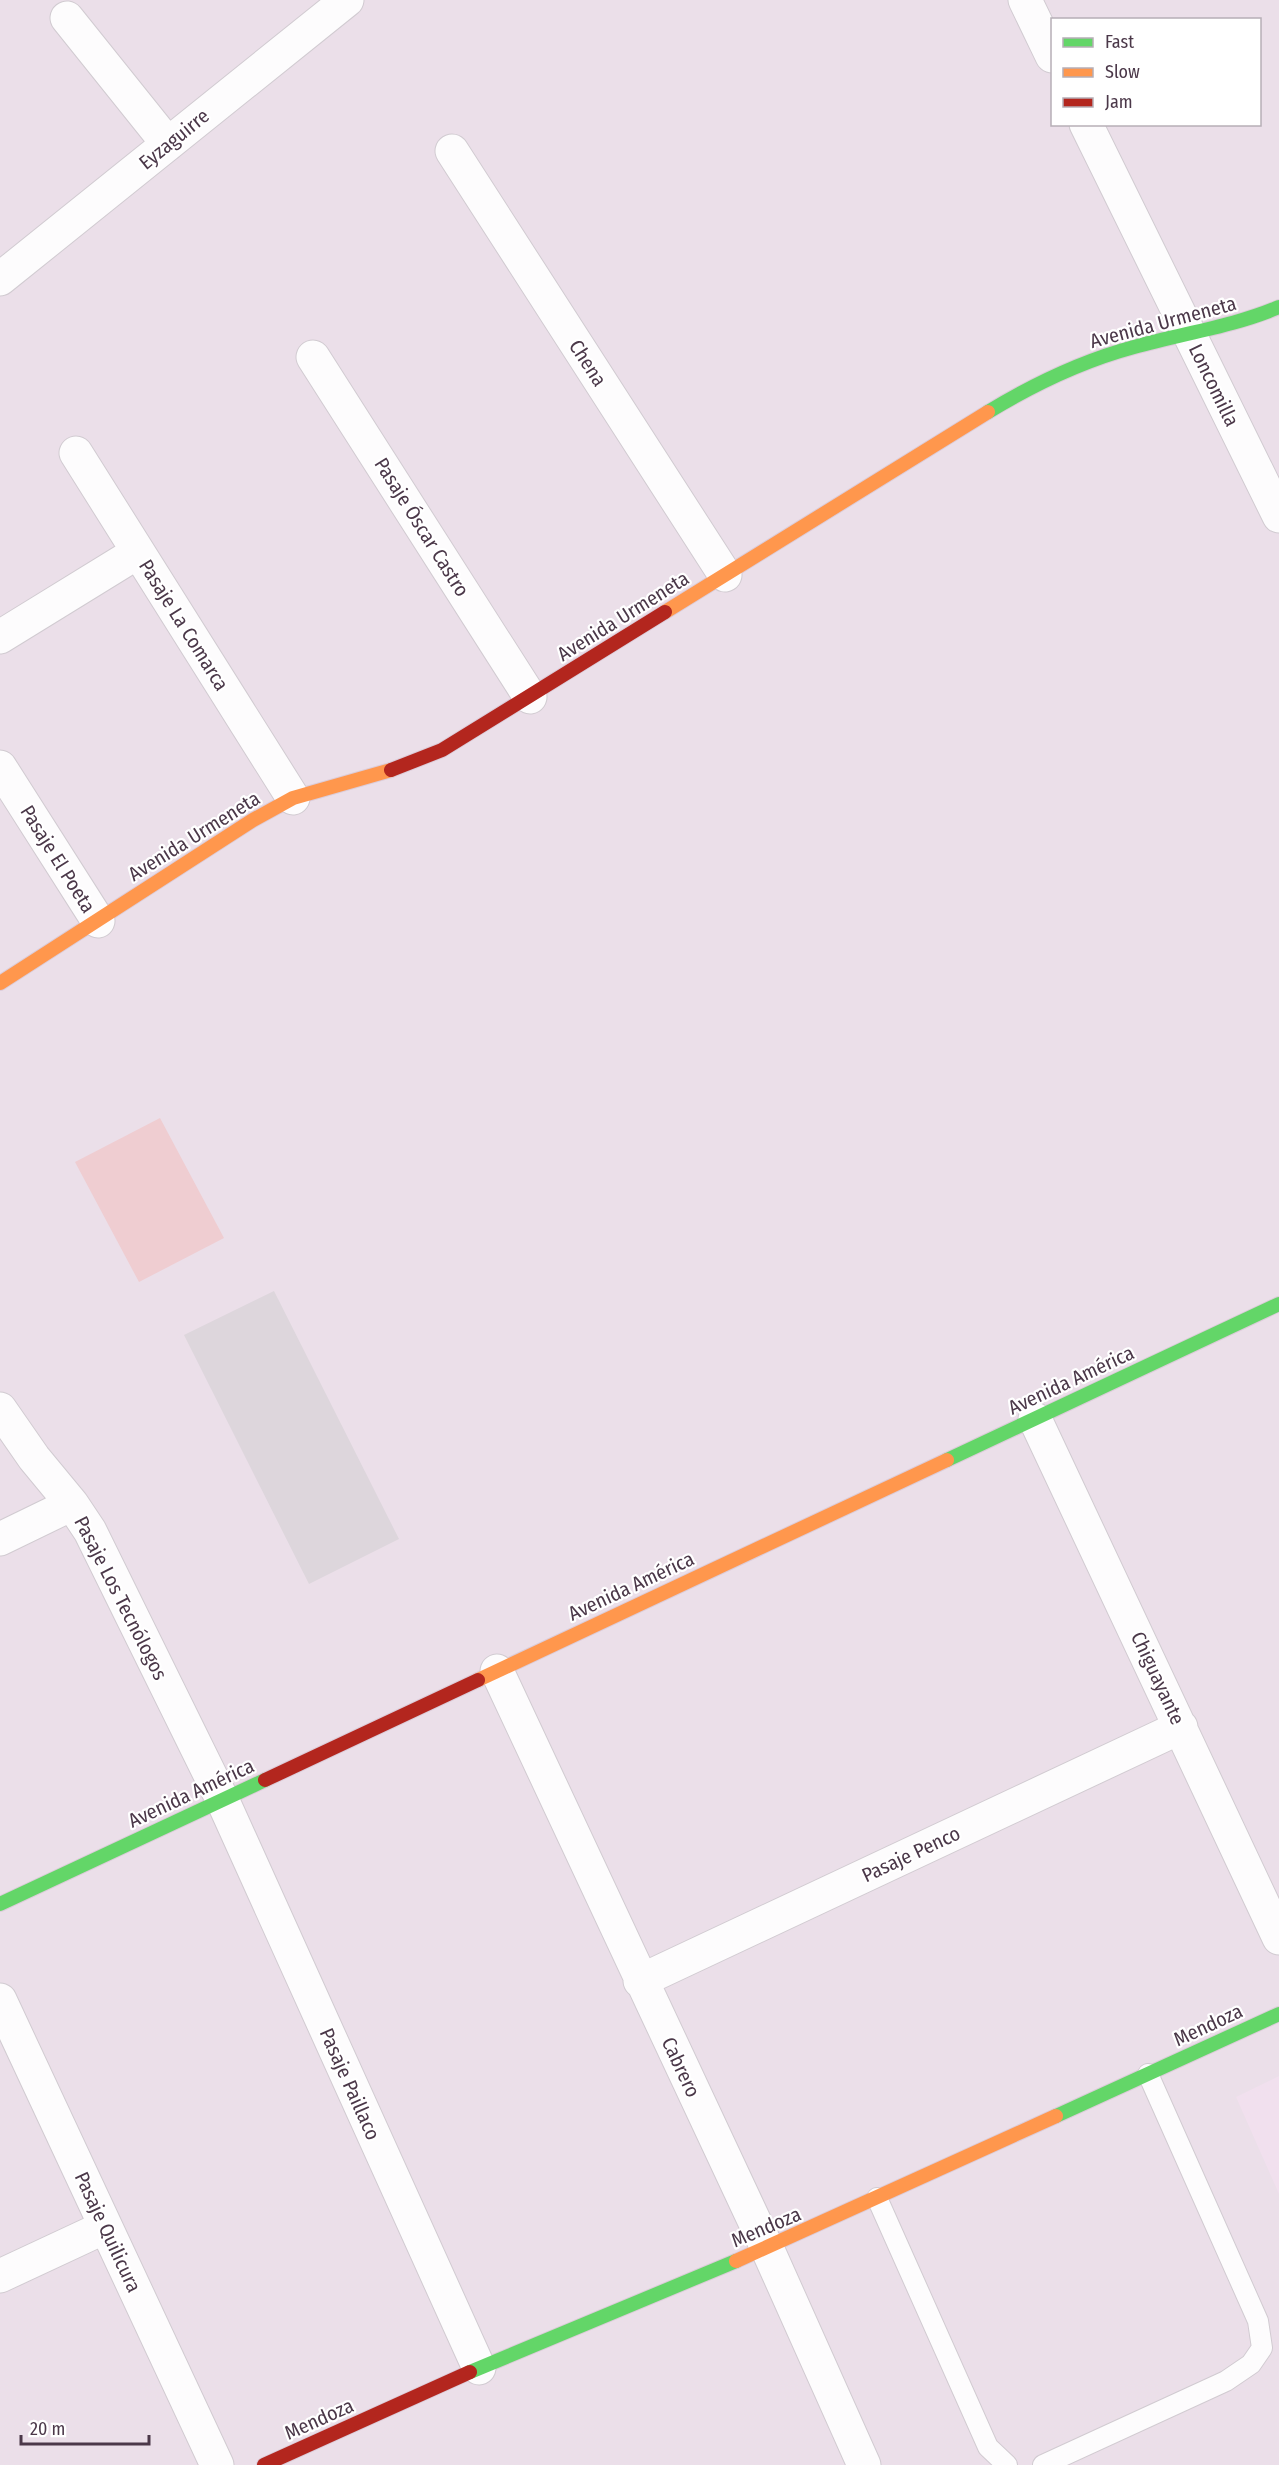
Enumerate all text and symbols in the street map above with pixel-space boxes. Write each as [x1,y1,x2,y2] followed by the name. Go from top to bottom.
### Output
[1051,18,1261,126] legend
[1105,31,1134,53] text: Fast
[1105,61,1140,83] text: Slow
[1105,91,1133,113] text: Jam
[134,104,214,174] street label: Eyzaguirre
[1087,291,1239,353] street label: Avenida Urmeneta
[564,335,612,391] street label: Chena
[1184,340,1244,430] street label: Loncomilla
[370,453,474,601] street label: Pasaje Óscar Castro
[134,555,234,695] street label: Pasaje La Comarca
[553,566,693,666] street label: Avenida Urmeneta
[124,786,264,886] street label: Avenida Urmeneta
[15,801,101,917] street label: Pasaje El Poeta
[1004,1340,1138,1420] street label: Avenida América
[69,1512,173,1684] street label: Pasaje Los Tecnólogos
[564,1546,698,1626] street label: Avenida América
[1126,1628,1190,1728] street label: Chiguayante
[124,1753,258,1833] street label: Avenida América
[858,1821,964,1887] street label: Pasaje Penco
[1170,1999,1246,2051] street label: Mendoza
[315,2024,385,2144] street label: Pasaje Paillaco
[657,2033,705,2101] street label: Cabrero
[70,2168,146,2296] street label: Pasaje Quilicura
[728,2202,804,2252] street label: Mendoza
[281,2393,357,2445] street label: Mendoza
[21,2408,148,2446] scale bar
[30,2418,65,2440] text: 20 m

